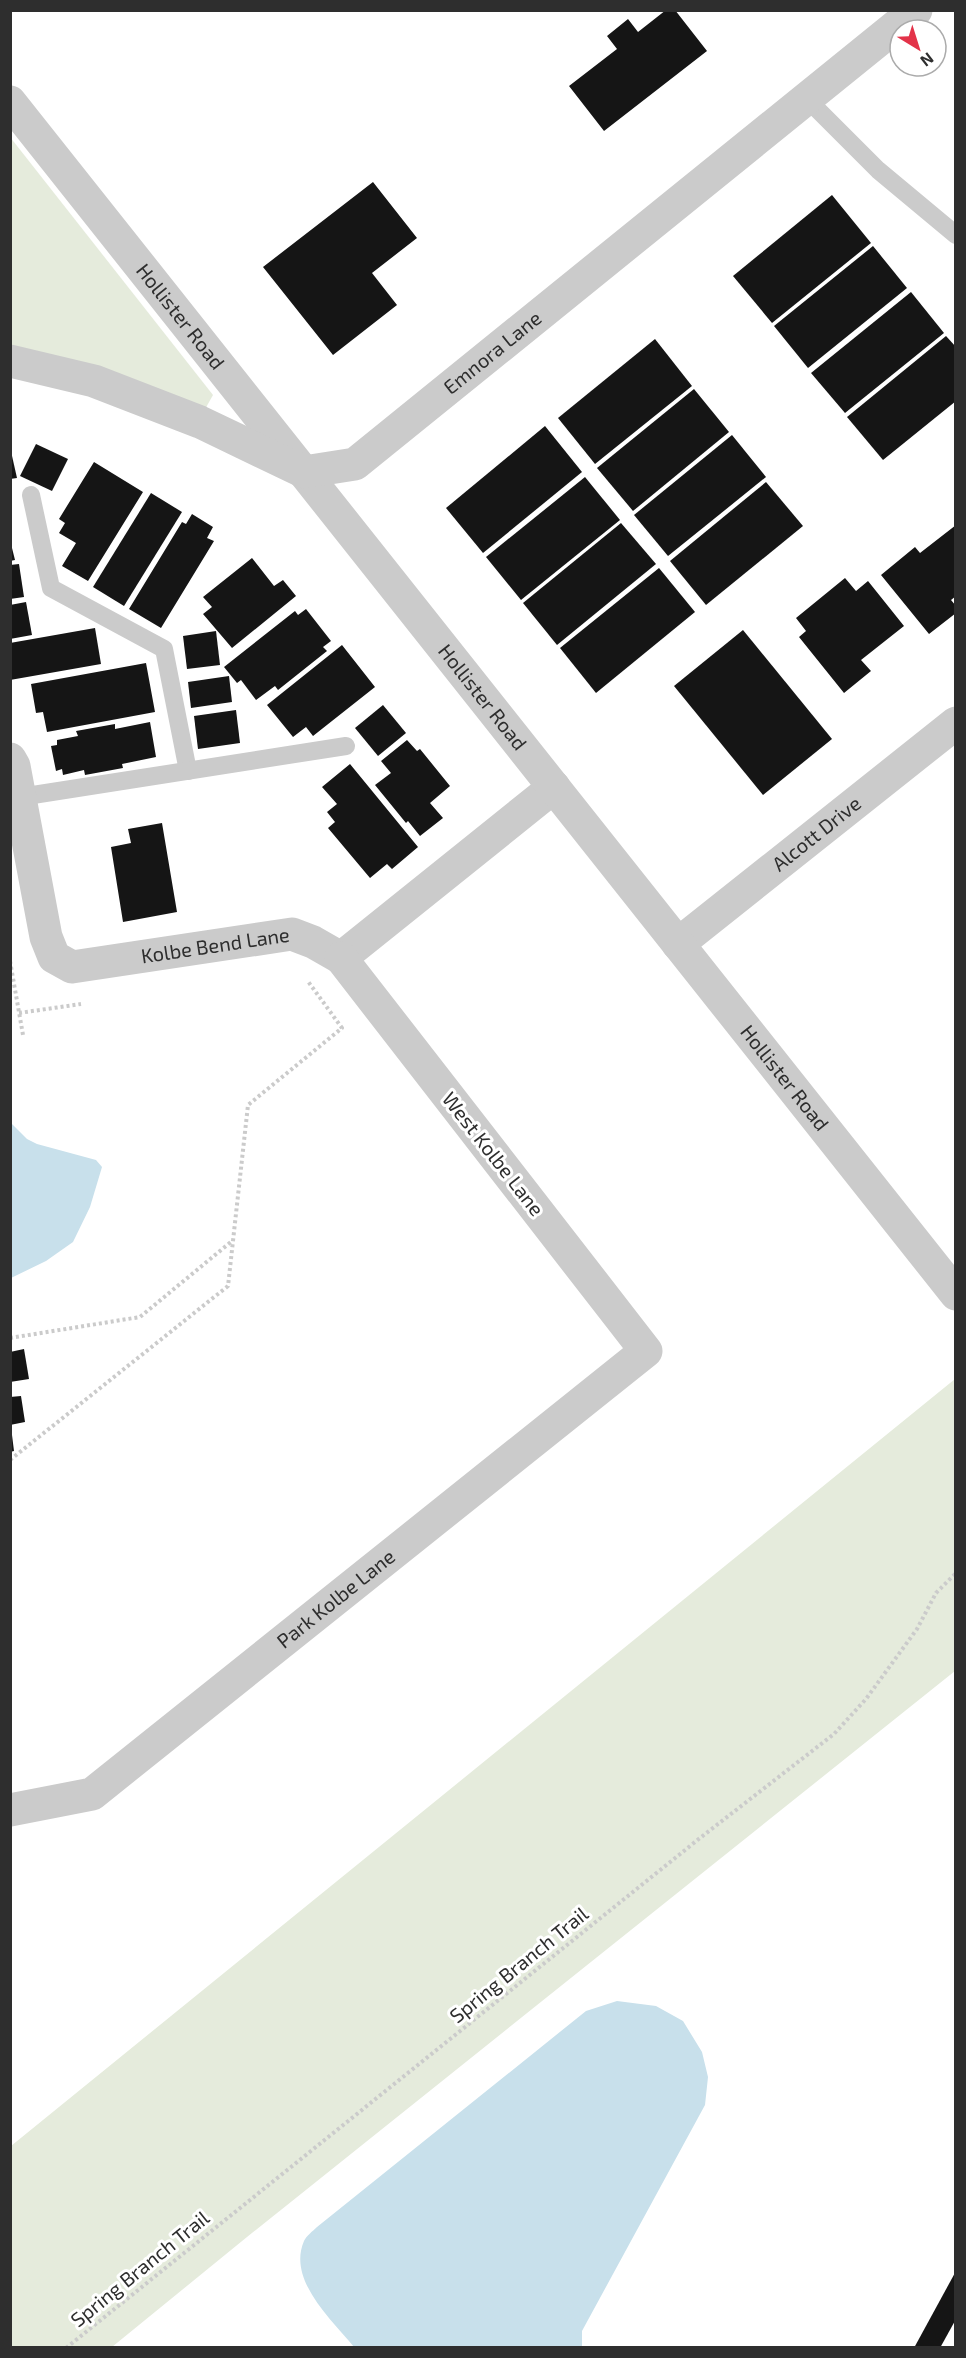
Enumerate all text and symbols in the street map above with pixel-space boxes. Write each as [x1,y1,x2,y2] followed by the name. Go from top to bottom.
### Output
[888,18,948,78] north arrow
[917,49,938,71] text: N
[132,258,230,374] street label: Hollister Road
[438,305,546,399] street label: Emnora Lane
[434,639,533,754] street label: Hollister Road
[767,791,865,876] street label: Alcott Drive
[139,922,291,968] street label: Kolbe Bend Lane
[736,1020,835,1135] street label: Hollister Road
[438,1087,550,1220] street label: West Kolbe Lane
[272,1544,399,1653] street label: Park Kolbe Lane
[444,1901,592,2027] street label: Spring Branch Trail
[65,2205,213,2331] street label: Spring Branch Trail

